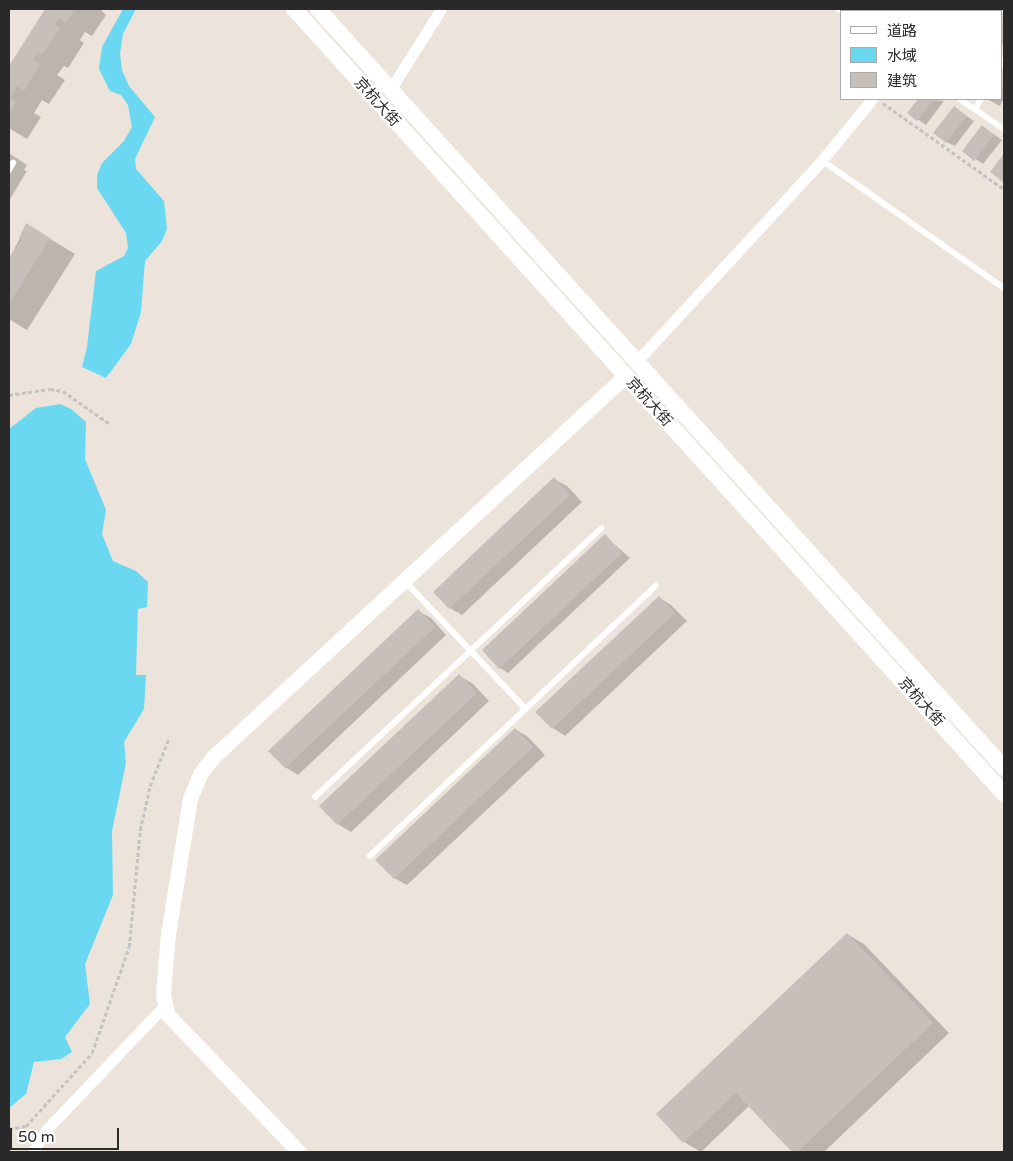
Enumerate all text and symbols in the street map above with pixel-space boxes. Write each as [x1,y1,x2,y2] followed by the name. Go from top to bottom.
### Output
[840,10,1003,100] legend
[887,22,917,40] text: 道路
[887,47,917,65] text: 水域
[887,72,917,90] text: 建筑
[350,74,404,130] street label: 京杭大街
[622,374,676,430] street label: 京杭大街
[894,674,948,730] street label: 京杭大街
[12,1118,121,1150] scale bar
[18,1128,55,1146] text: 50 m

